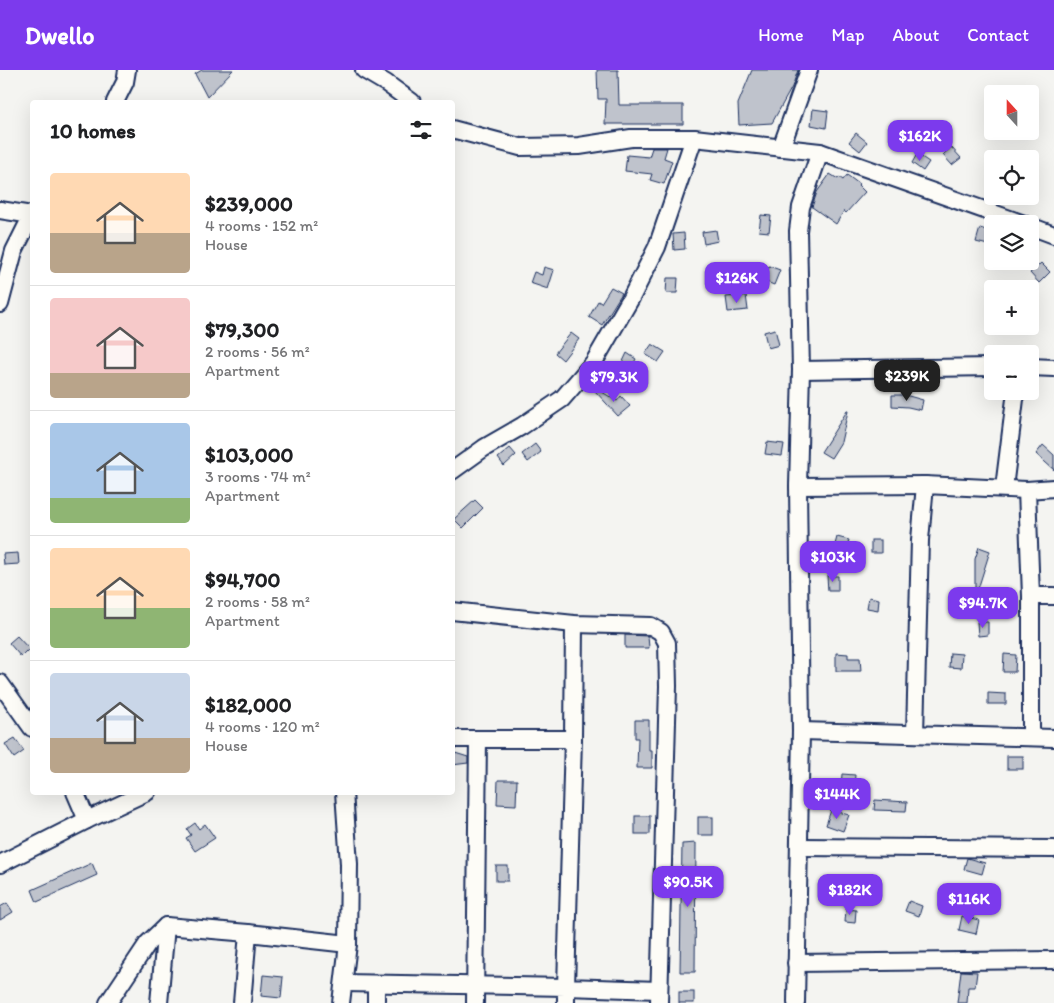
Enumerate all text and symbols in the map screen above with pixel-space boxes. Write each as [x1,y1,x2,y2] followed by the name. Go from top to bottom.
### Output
[25,21,94,50] text: Dwello
[758,24,804,46] text: Home
[832,24,865,46] text: Map
[893,24,939,46] text: About
[967,24,1029,46] text: Contact
[984,85,1039,140] north arrow
[984,85,1039,400] map controls
[407,116,435,144] icon: filters
[50,118,136,143] text: 10 homes
[885,119,955,162] pin: $162K
[899,126,941,145] text: $162K
[984,150,1039,205] button: locate
[205,191,293,216] text: $239,000
[90,193,150,253] icon: home
[984,215,1039,270] button: layers
[205,216,318,235] text: 4 rooms · 152 m²
[205,235,248,254] text: House
[702,262,772,304] pin: $126K
[716,268,758,287] text: $126K
[984,280,1039,335] button: +
[205,317,279,342] text: $79,300
[90,318,150,378] icon: home
[205,342,310,361] text: 2 rooms · 56 m²
[984,345,1039,400] button: −
[573,360,655,403] pin: $79.3K
[872,360,942,402] pin: $239K
[205,361,280,380] text: Apartment
[885,366,929,385] text: $239K
[590,367,638,386] text: $79.3K
[205,442,294,467] text: $103,000
[90,443,150,503] icon: home
[205,467,311,486] text: 3 rooms · 74 m²
[205,486,280,505] text: Apartment
[798,540,868,583] pin: $103K
[811,547,855,566] text: $103K
[205,567,281,592] text: $94,700
[90,568,150,628] icon: home
[942,586,1024,629] pin: $94.7K
[205,592,310,611] text: 2 rooms · 58 m²
[959,593,1007,612] text: $94.7K
[205,611,280,630] text: Apartment
[205,692,292,717] text: $182,000
[90,693,150,753] icon: home
[205,717,320,736] text: 4 rooms · 120 m²
[205,736,248,755] text: House
[802,778,872,820] pin: $144K
[815,784,860,803] text: $144K
[647,866,729,908] pin: $90.5K
[664,872,712,891] text: $90.5K
[815,874,885,916] pin: $182K
[829,880,871,899] text: $182K
[934,882,1004,925] pin: $116K
[948,889,990,908] text: $116K

